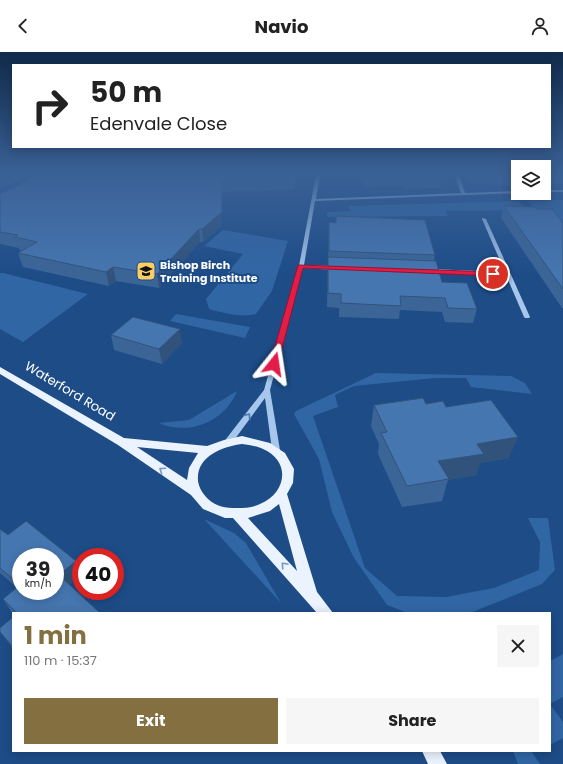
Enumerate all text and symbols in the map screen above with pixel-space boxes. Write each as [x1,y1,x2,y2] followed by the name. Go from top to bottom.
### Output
[255,14,308,39] text: Navio
[12,15,34,37] icon: back
[529,15,551,37] icon: person
[90,73,162,112] text: 50 m
[24,80,76,132] icon: right
[90,111,227,136] text: Edenvale Close
[511,160,551,200] map controls
[511,160,551,200] button: layers
[160,257,258,286] place label: Bishop Birch Training Institute
[476,257,510,291] pin
[135,260,157,282] school or university icon: Bishop Birch Training Institute
[482,263,504,285] icon: arrive
[253,343,295,385] position arrow
[21,356,119,426] street label: Waterford Road
[243,413,250,420] one-way arrow
[159,467,166,474] one-way arrow
[72,548,124,600] speed limit sign: 40
[26,555,50,583] text: 39
[281,562,289,570] one-way arrow
[25,576,51,591] text: km/h
[24,619,87,652] text: 1 min
[497,625,539,667] button: close
[24,651,97,670] text: 110 m · 15:37
[24,698,278,744] button: Exit
[286,698,539,744] button: Share

